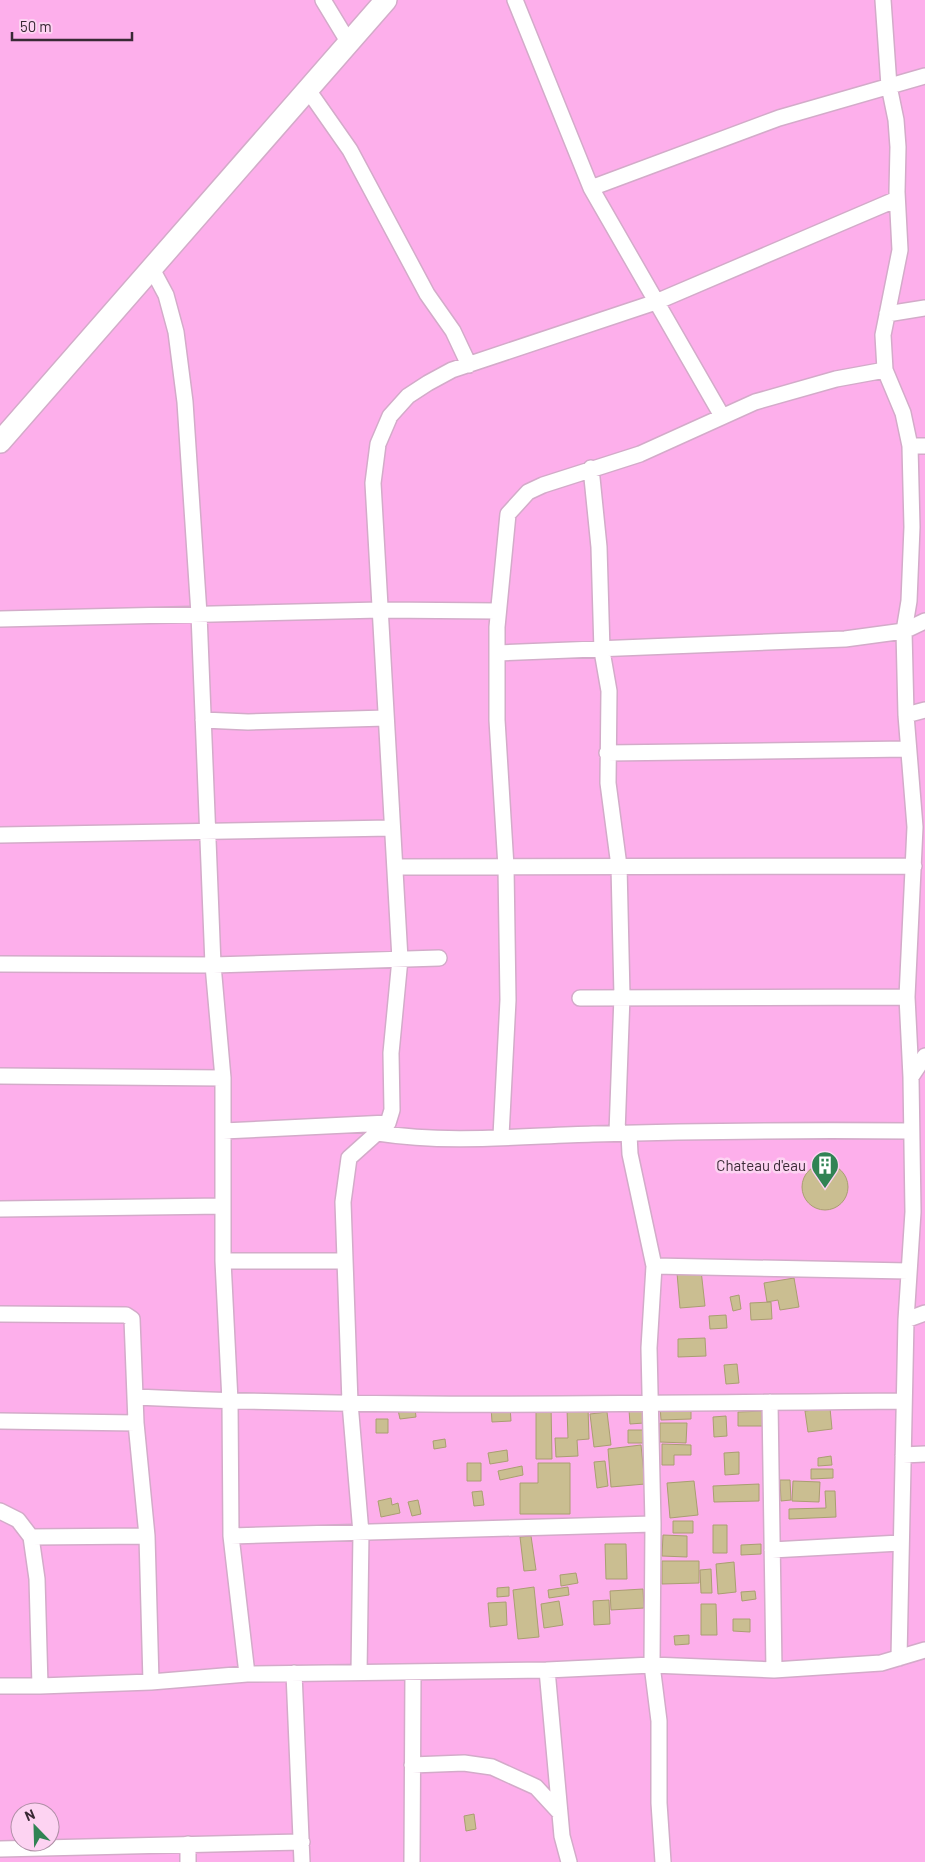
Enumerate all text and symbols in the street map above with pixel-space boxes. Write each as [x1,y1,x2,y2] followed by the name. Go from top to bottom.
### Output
[12,10,132,42] scale bar
[20,17,52,35] text: 50 m
[810,1150,840,1189] building icon: Chateau d'eau
[716,1156,806,1174] place label: Chateau d'eau
[10,1802,60,1852] north arrow
[22,1805,37,1824] text: N

